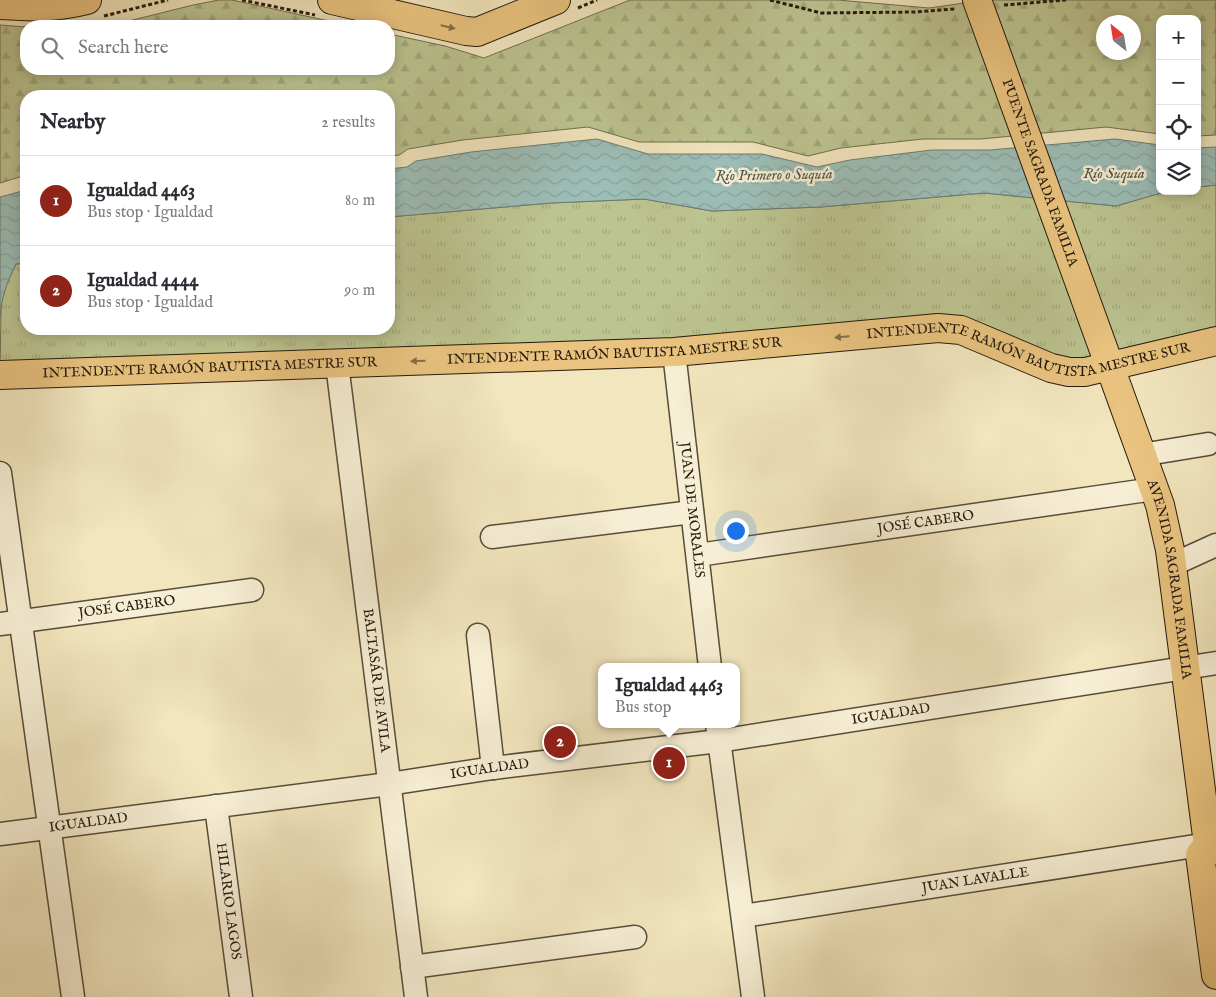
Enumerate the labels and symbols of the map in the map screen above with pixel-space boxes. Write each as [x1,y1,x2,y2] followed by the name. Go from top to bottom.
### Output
[1096,15,1141,60] north arrow
[440,23,455,31] one-way arrow
[997,77,1082,270] street label: PUENTE SAGRADA FAMILIA
[715,164,833,186] water label: Río Primero o Suquía
[1083,164,1145,183] water label: Río Suquía
[865,319,1192,381] street label: INTENDENTE RAMÓN BAUTISTA MESTRE SUR
[447,333,783,369] street label: INTENDENTE RAMÓN BAUTISTA MESTRE SUR
[834,333,850,341] one-way arrow
[42,353,378,383] street label: INTENDENTE RAMÓN BAUTISTA MESTRE SUR
[409,358,425,366] one-way arrow
[675,439,709,579] street label: JUAN DE MORALES
[1142,476,1196,681] street label: AVENIDA SAGRADA FAMILIA
[874,506,976,538] street label: JOSÉ CABERO
[723,518,749,544] your location
[75,591,177,623] street label: JOSÉ CABERO
[359,607,394,754] street label: BALTASÁR DE AVILA
[850,699,931,729] street label: IGUALDAD
[544,723,576,761] pin: 2
[653,744,685,782] pin: 1
[449,755,530,783] street label: IGUALDAD
[48,809,129,837] street label: IGUALDAD
[212,842,245,961] street label: HILARIO LAGOS
[918,863,1030,898] street label: JUAN LAVALLE

